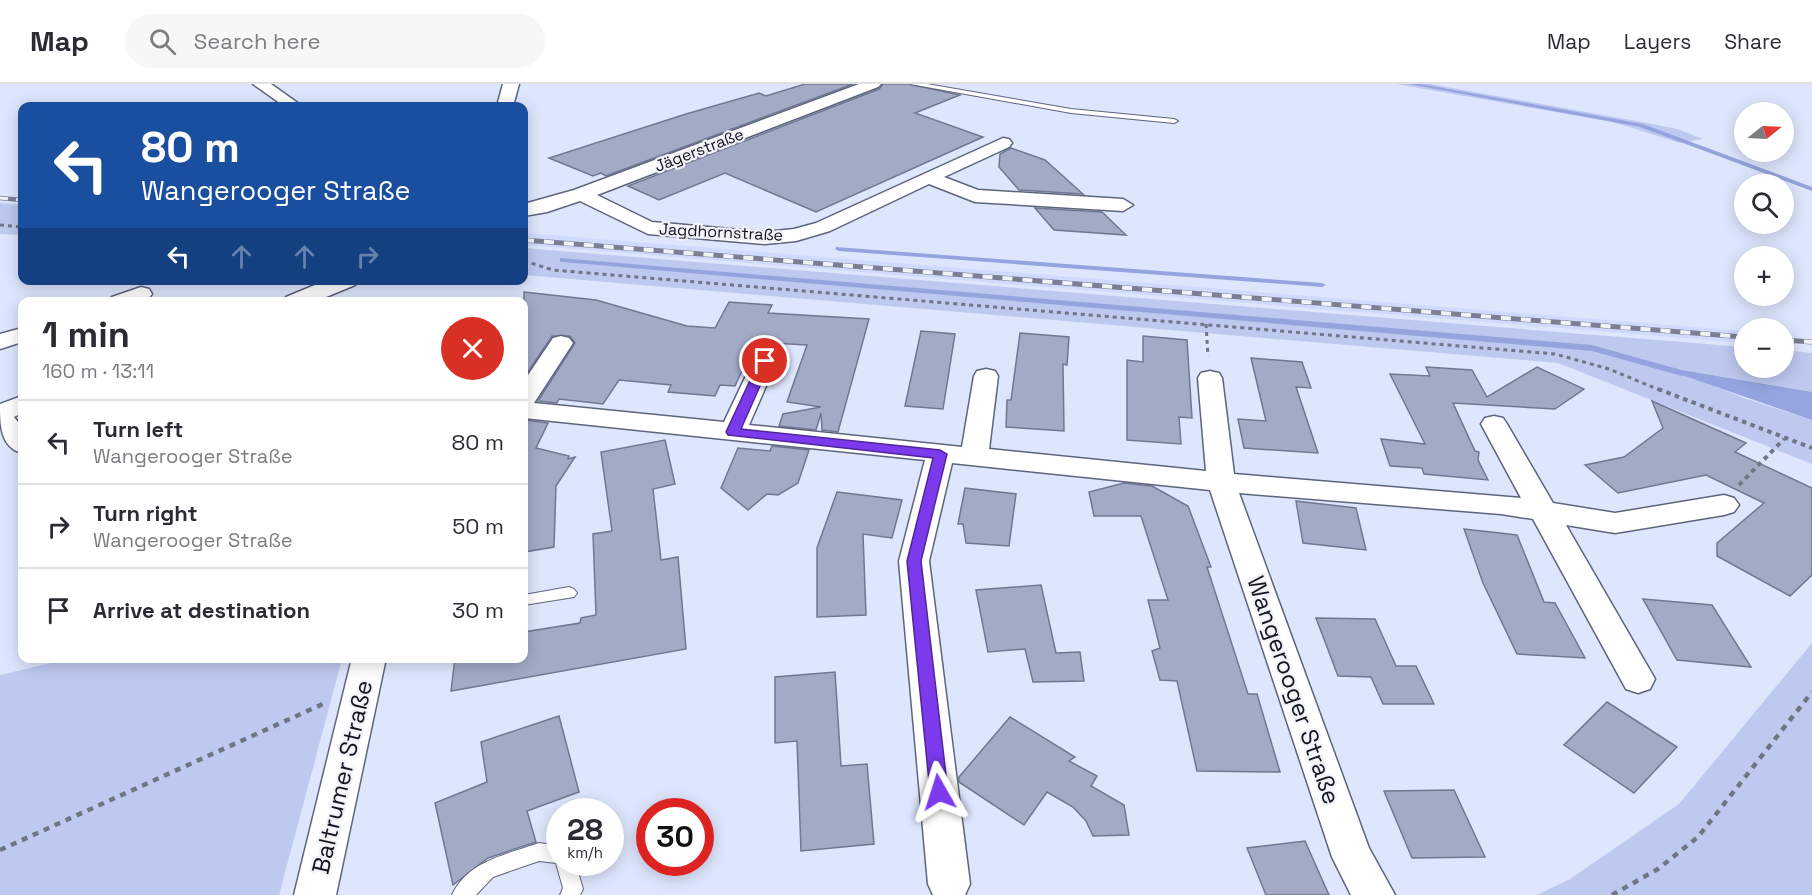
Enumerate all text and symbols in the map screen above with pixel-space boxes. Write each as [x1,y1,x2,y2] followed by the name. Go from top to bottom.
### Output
[125,14,545,68] search box
[30,23,89,59] text: Map
[146,25,179,58] icon: search
[194,27,321,55] text: Search here
[1547,28,1591,55] text: Map
[1624,28,1691,55] text: Layers
[1724,28,1782,55] text: Share
[1734,102,1794,162] north arrow
[1734,102,1794,378] map controls
[141,121,240,174] text: 80 m
[651,123,747,177] street label: Jägerstraße
[42,126,120,204] icon: left
[141,173,410,208] text: Wangerooger Straße
[1734,174,1794,234] button: search
[658,218,784,246] street label: Jagdhornstraße
[162,240,195,273] icon: left
[225,240,258,273] icon: ahead
[288,240,321,273] icon: ahead
[351,240,384,273] icon: right
[1734,246,1794,306] button: +
[42,312,130,358] text: 1 min
[441,317,504,380] button: close
[1734,318,1794,378] button: −
[739,335,790,386] pin
[748,344,781,377] icon: arrive
[42,358,154,384] text: 160 m · 13:11
[93,415,183,443] text: Turn left
[42,426,75,459] icon: left
[452,428,504,456] text: 80 m
[93,443,293,469] text: Wangerooger Straße
[93,499,198,527] text: Turn right
[42,510,75,543] icon: right
[452,512,504,540] text: 50 m
[93,527,293,553] text: Wangerooger Straße
[1240,572,1348,808] street label: Wangerooger Straße
[42,594,75,627] icon: arrive
[93,596,310,624] text: Arrive at destination
[452,596,504,624] text: 30 m
[305,677,379,877] street label: Baltrumer Straße
[907,760,971,824] position arrow
[636,798,714,876] speed limit sign: 30
[567,810,603,849] text: 28
[567,843,603,862] text: km/h

